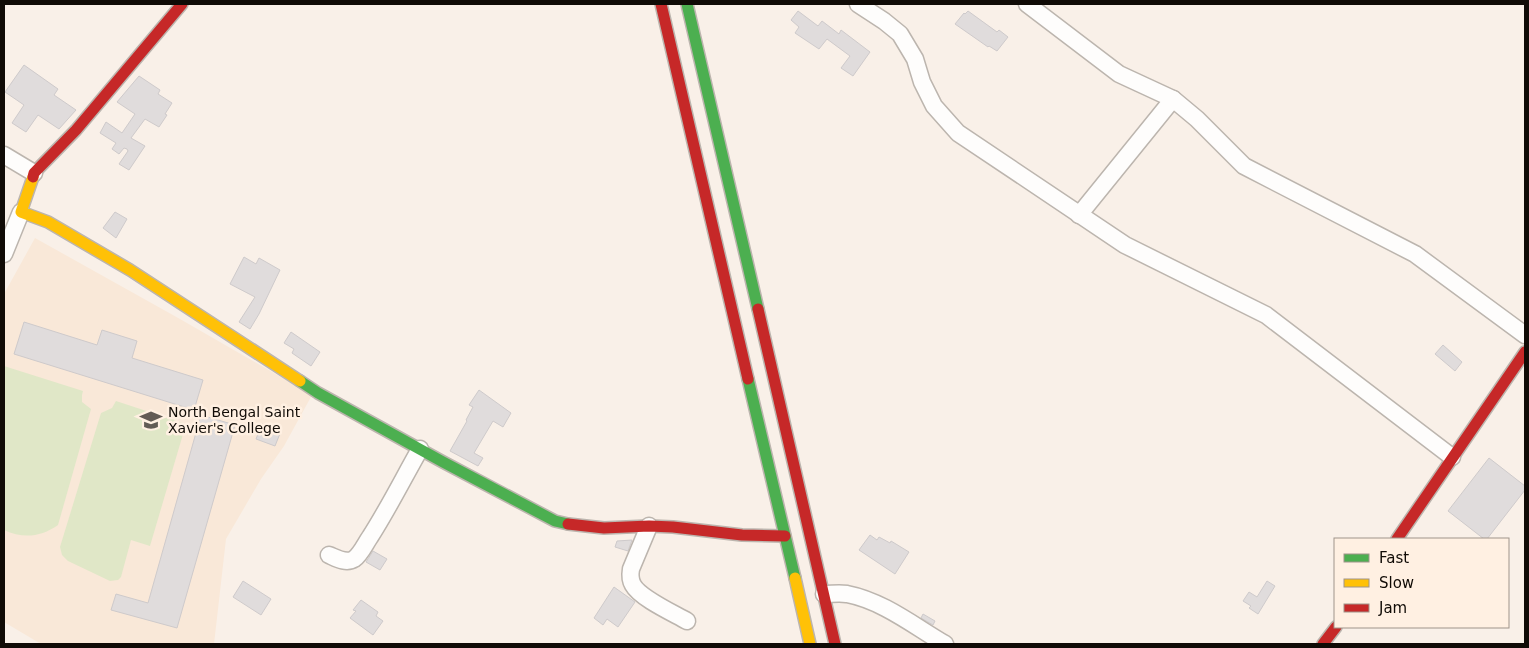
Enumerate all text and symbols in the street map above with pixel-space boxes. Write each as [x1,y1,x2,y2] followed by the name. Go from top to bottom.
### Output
[168,404,301,436] place label: North Bengal Saint Xavier's College
[138,407,164,433] school or university icon: North Bengal Saint Xavier's College
[1334,538,1509,628] legend
[1379,549,1409,567] text: Fast
[1379,574,1414,592] text: Slow
[1378,599,1407,617] text: Jam

